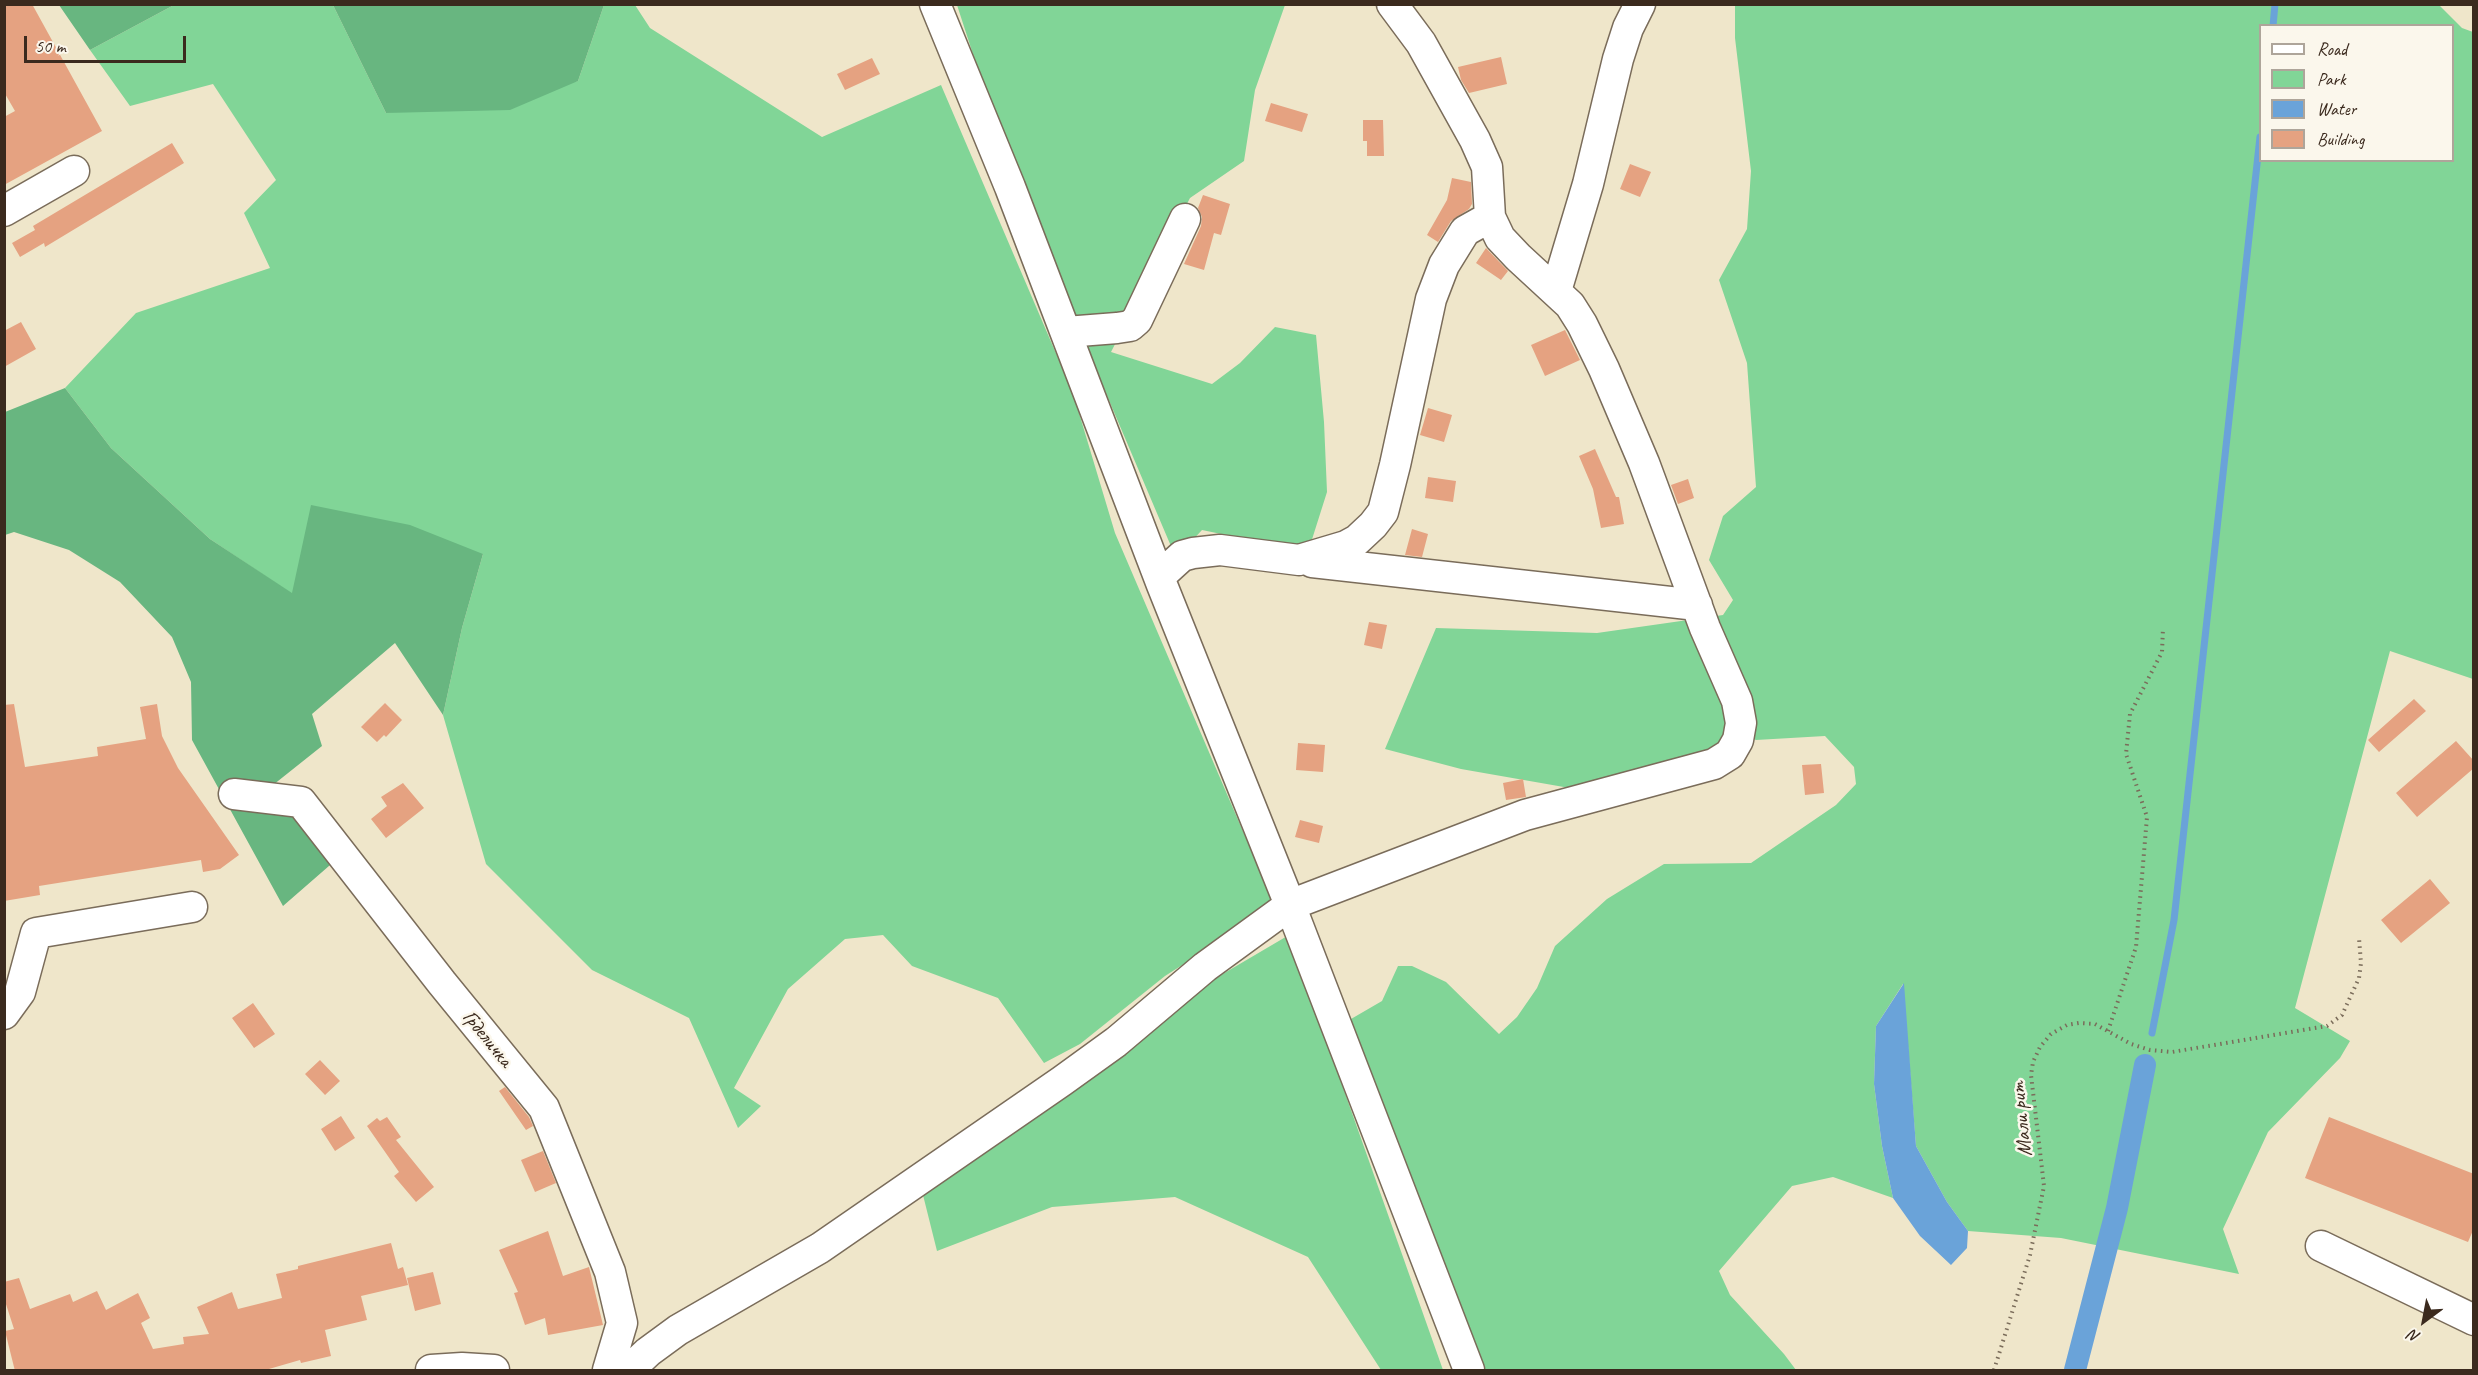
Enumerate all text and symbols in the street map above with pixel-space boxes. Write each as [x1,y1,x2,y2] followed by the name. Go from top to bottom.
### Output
[27,24,189,62] scale bar
[2259,24,2454,162] legend
[35,35,66,57] text: 50 m
[2317,38,2347,60] text: Road
[2317,68,2346,90] text: Park
[2317,98,2356,120] text: Water
[2317,128,2364,150] text: Building
[456,1005,518,1073] street label: Грделичка
[2006,1080,2038,1158] street label: Мали рит
[2394,1291,2454,1351] north arrow
[2405,1325,2424,1347] text: N

